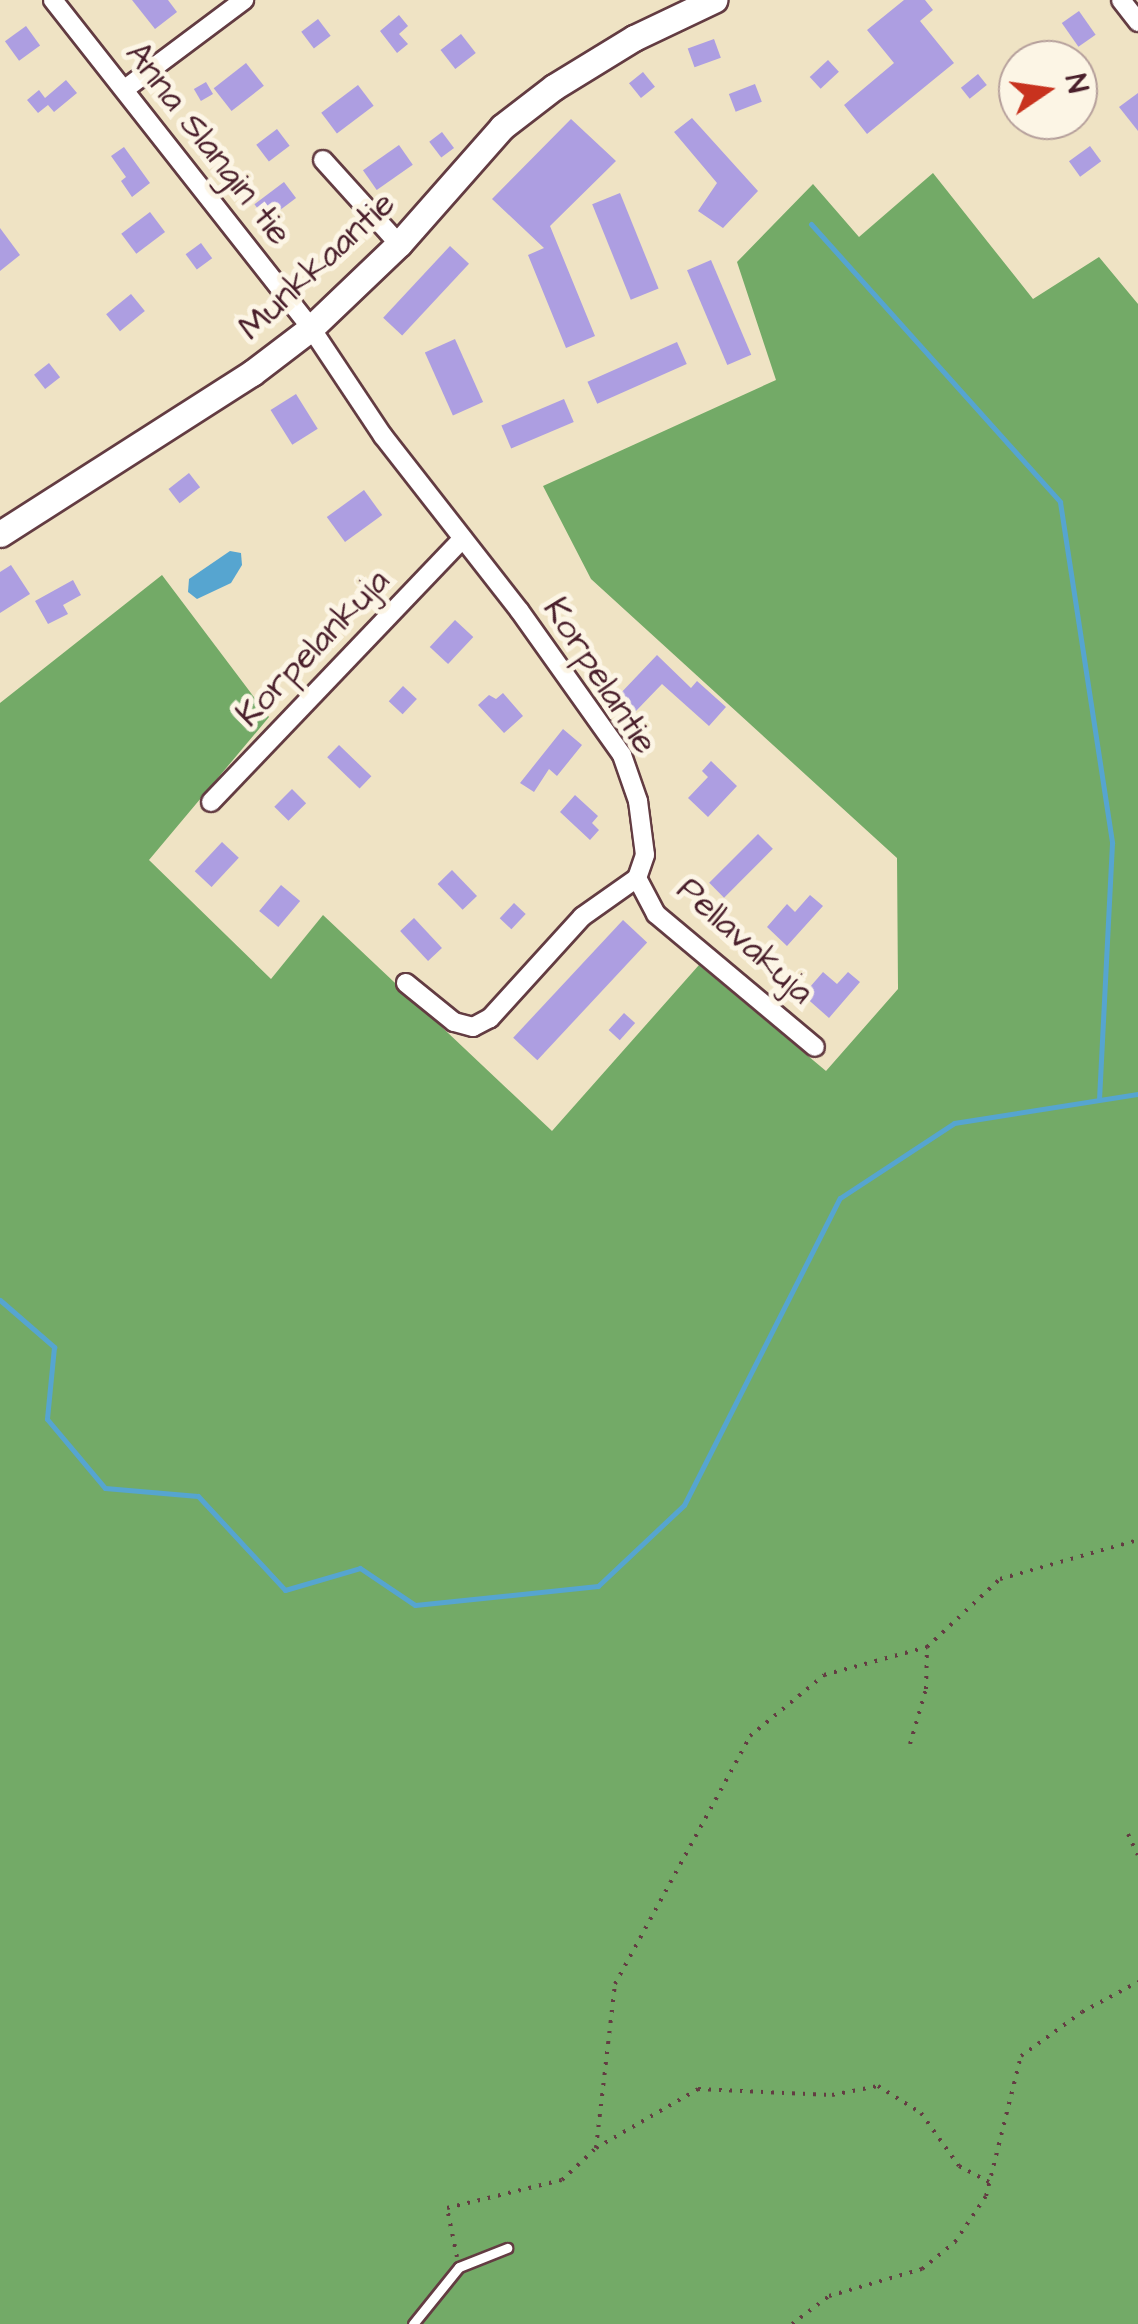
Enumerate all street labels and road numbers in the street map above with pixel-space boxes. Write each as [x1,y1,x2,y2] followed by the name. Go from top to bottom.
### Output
[116,34,300,254] street label: Anna Slangin tie
[230,183,404,349] street label: Munkkaantie
[227,560,399,736] street label: Korpelankuja
[534,590,666,762] street label: Korpelantie
[668,869,822,1013] street label: Pellavakuja

